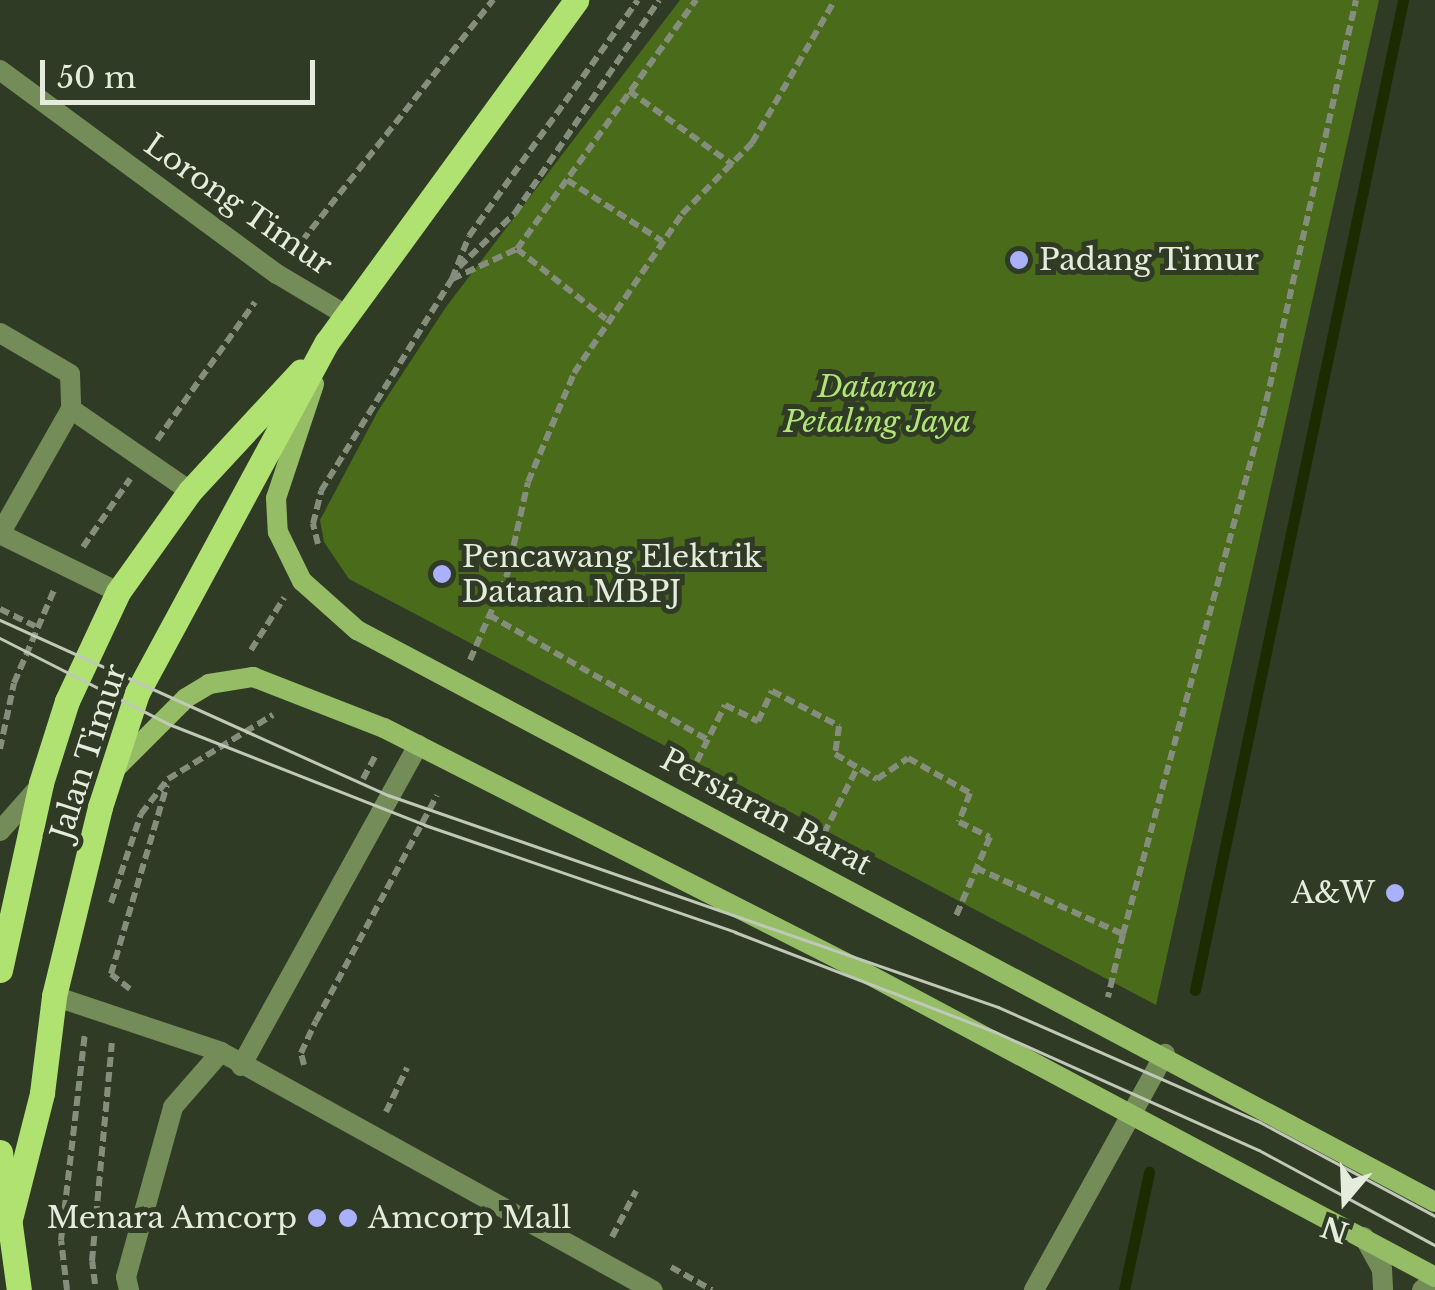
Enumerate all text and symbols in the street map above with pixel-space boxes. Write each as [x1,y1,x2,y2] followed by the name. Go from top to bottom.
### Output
[45,40,320,102] scale bar
[57,59,136,96] text: 50 m
[137,127,339,283] street label: Lorong Timur
[1039,242,1260,278] place label: Padang Timur
[1008,249,1030,271] marker: Padang Timur
[783,369,971,440] park label: Dataran Petaling Jaya
[462,539,762,610] place label: Pencawang Elektrik Dataran MBPJ
[431,563,453,585] marker: Pencawang Elektrik Dataran MBPJ
[44,659,134,845] street label: Jalan Timur
[654,741,878,883] street label: Persiaran Barat
[1291,875,1375,911] place label: A&W
[1384,882,1406,904] marker: A&W
[1295,1150,1395,1250] north arrow
[45,1200,297,1236] place label: Menara Amcorp
[368,1200,571,1236] place label: Amcorp Mall
[306,1207,328,1229] marker: Menara Amcorp
[337,1207,359,1229] marker: Amcorp Mall
[1317,1208,1353,1250] text: N

